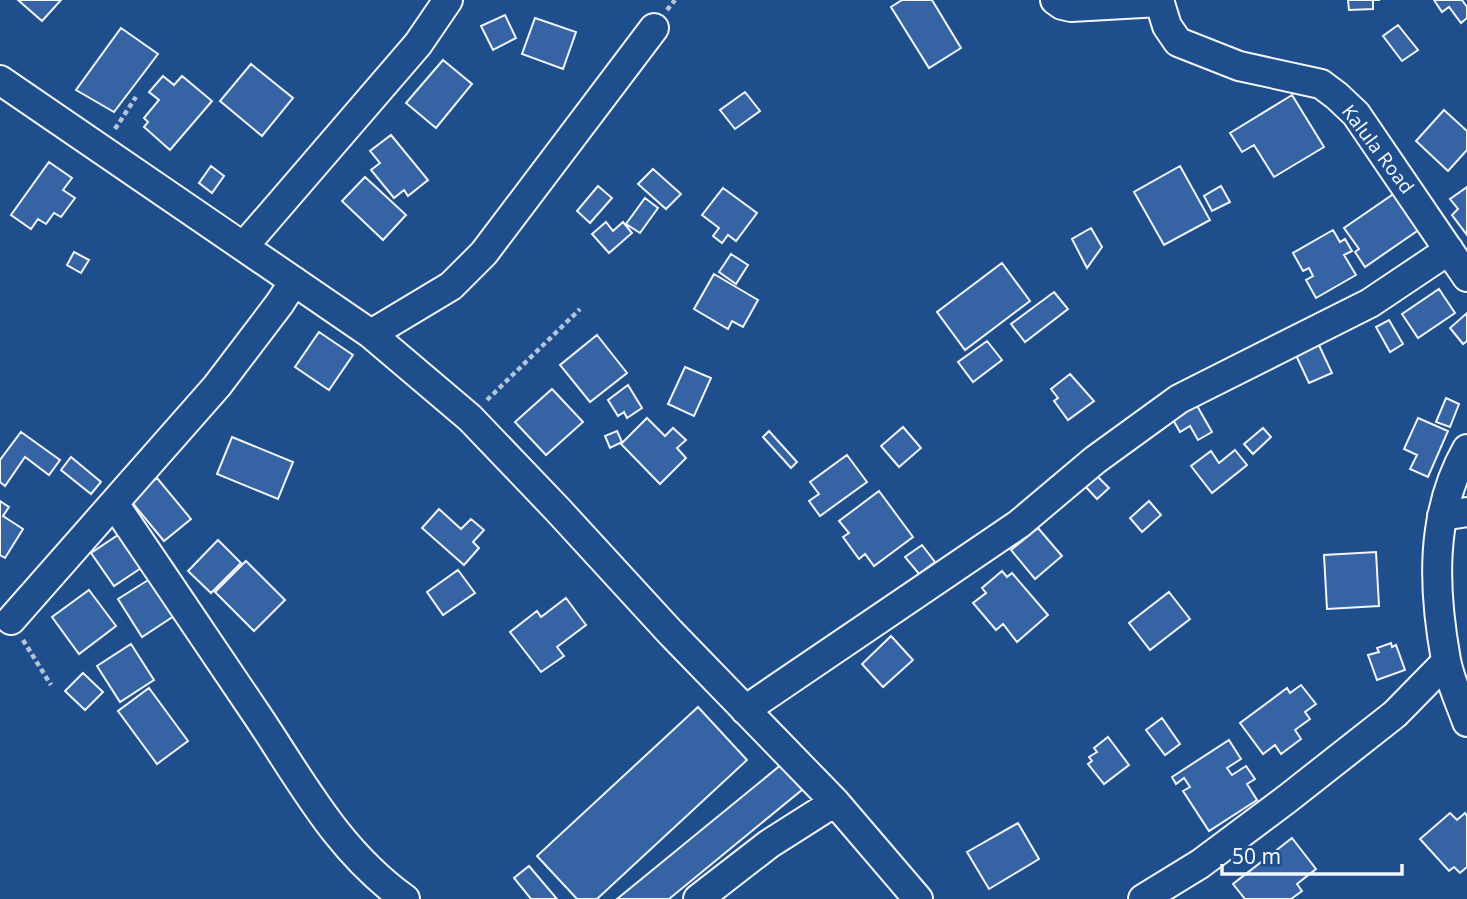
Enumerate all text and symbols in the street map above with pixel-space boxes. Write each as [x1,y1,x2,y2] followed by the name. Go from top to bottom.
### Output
[1336,99,1420,199] street label: Kalula Road
[1222,832,1402,876] scale bar
[1232,842,1281,870] text: 50 m

